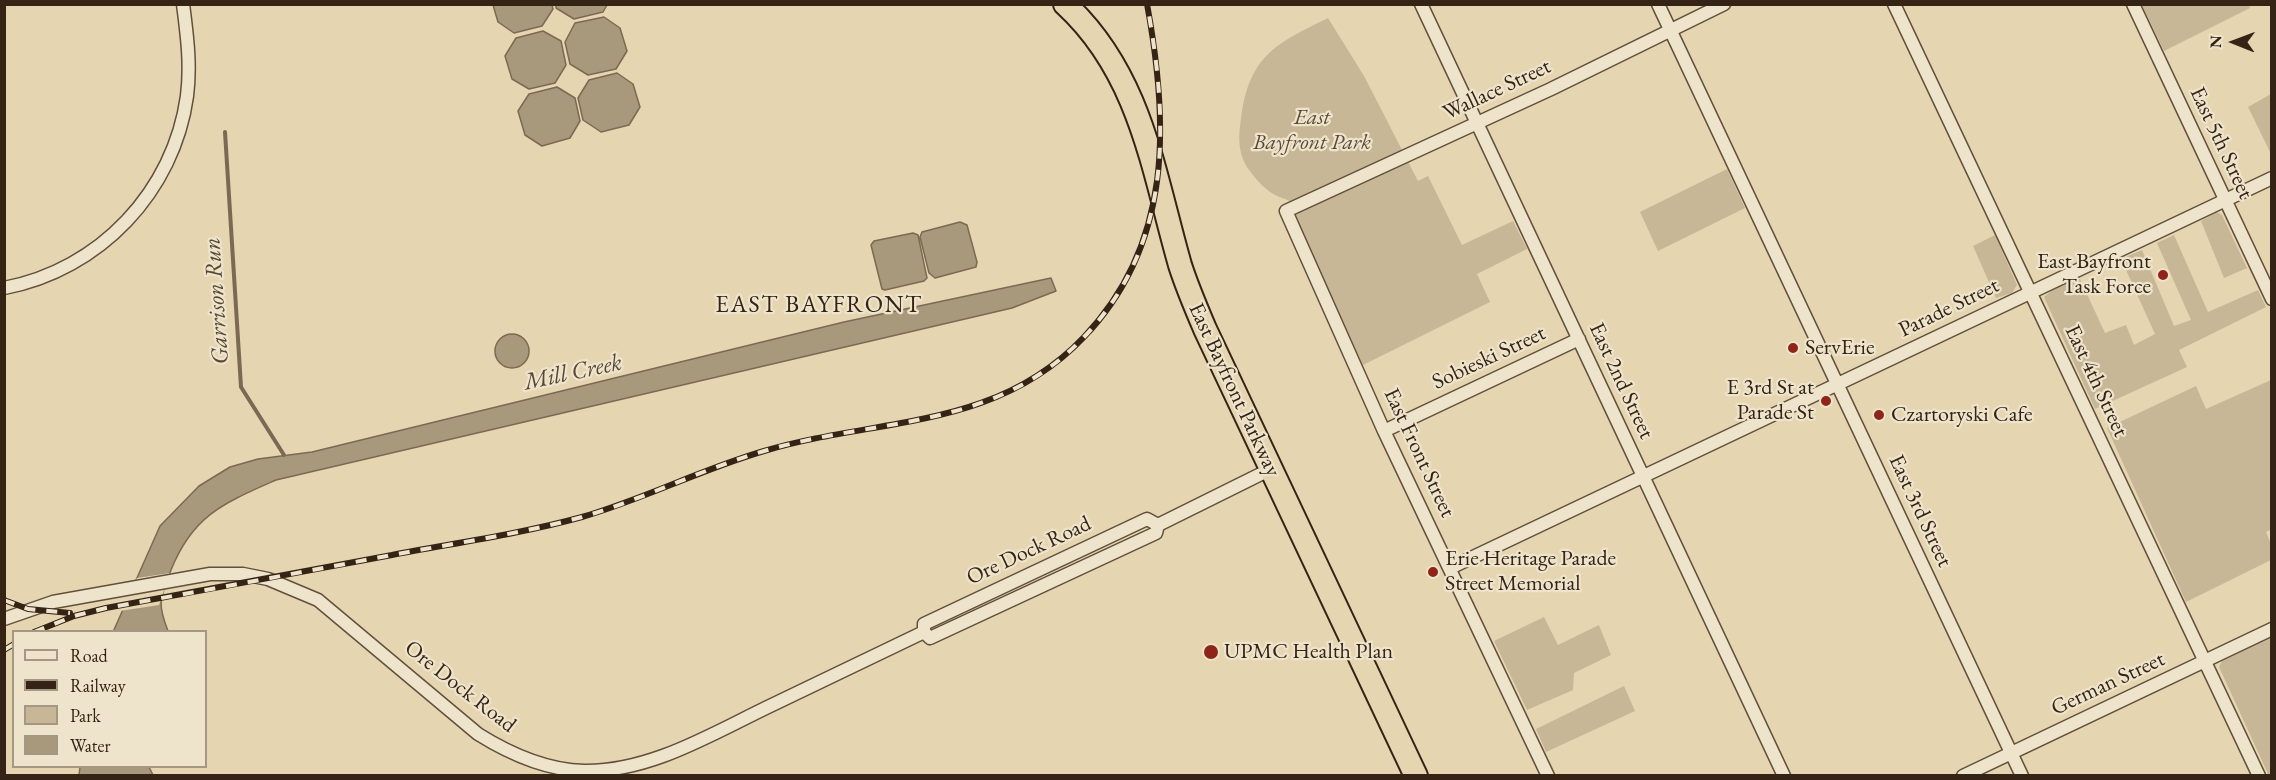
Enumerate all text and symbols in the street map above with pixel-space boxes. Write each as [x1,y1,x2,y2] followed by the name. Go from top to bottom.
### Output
[2204,12,2264,72] north arrow
[2205,35,2226,48] text: N
[1439,54,1555,126] street label: Wallace Street
[2184,83,2258,203] street label: East 5th Street
[1253,105,1371,156] park label: East Bayfront Park
[198,237,236,365] water label: Garrison Run
[2037,249,2151,300] place label: East Bayfront Task Force
[2156,268,2170,282] marker: East Bayfront Task Force
[1895,272,2003,344] street label: Parade Street
[715,291,923,319] district label: EAST BAYFRONT
[1182,299,1286,481] street label: East Bayfront Parkway
[1583,319,1659,443] street label: East 2nd Street
[1428,320,1550,396] street label: Sobieski Street
[2059,321,2133,441] street label: East 4th Street
[1805,335,1875,361] place label: ServErie
[1786,341,1800,355] marker: ServErie
[521,349,625,397] water label: Mill Creek
[1727,375,1814,427] place label: E 3rd St at Parade St
[1377,384,1461,522] street label: East Front Street
[1819,394,1833,408] marker: E 3rd St at Parade St
[1891,402,2032,428] place label: Czartoryski Cafe
[1872,408,1886,422] marker: Czartoryski Cafe
[1883,451,1957,571] street label: East 3rd Street
[963,511,1095,591] street label: Ore Dock Road
[1445,546,1616,598] place label: Erie Heritage Parade Street Memorial
[1426,565,1440,579] marker: Erie Heritage Parade Street Memorial
[12,630,207,768] legend
[399,635,521,739] street label: Ore Dock Road
[1224,639,1393,665] place label: UPMC Health Plan
[1202,643,1220,661] marker: UPMC Health Plan
[70,644,108,667] text: Road
[2047,646,2169,722] street label: German Street
[70,674,126,697] text: Railway
[70,704,101,727] text: Park
[70,734,111,757] text: Water

